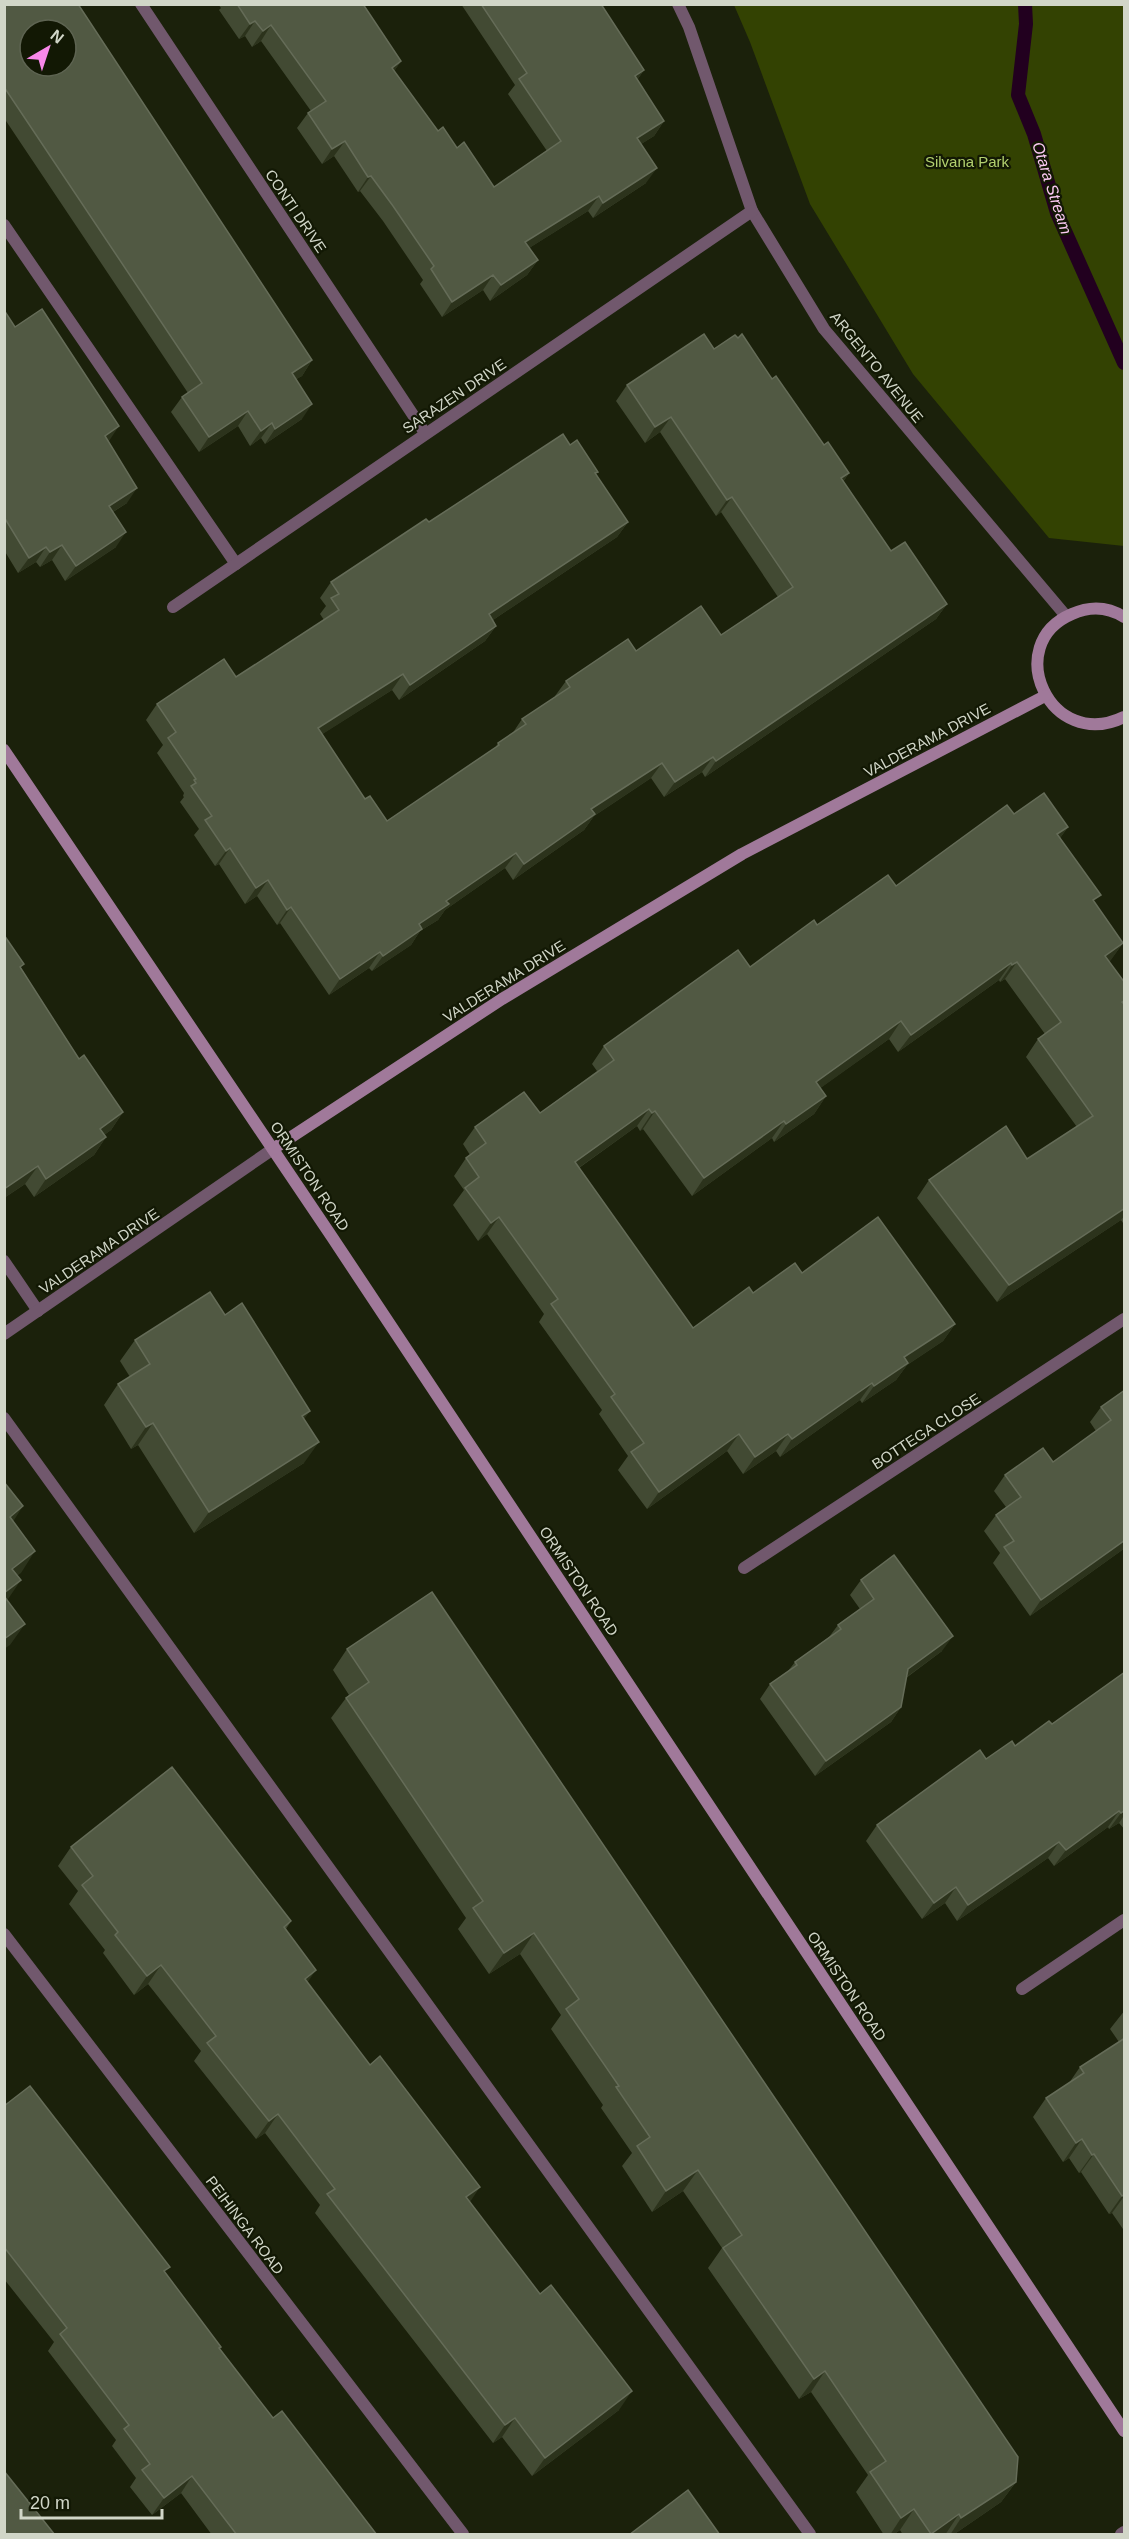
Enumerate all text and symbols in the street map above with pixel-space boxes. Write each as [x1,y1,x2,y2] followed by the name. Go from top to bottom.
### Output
[18,18,78,78] north arrow
[47,26,67,47] text: N
[1029,140,1075,236] water label: Otara Stream
[925,153,1010,170] park label: Silvana Park
[262,166,330,256] street label: CONTI DRIVE
[827,308,927,426] street label: ARGENTO AVENUE
[399,355,509,437] street label: SARAZEN DRIVE
[861,699,993,781] street label: VALDERAMA DRIVE
[440,937,568,1025] street label: VALDERAMA DRIVE
[267,1118,353,1234] street label: ORMISTON ROAD
[36,1205,162,1297] street label: VALDERAMA DRIVE
[869,1390,983,1472] street label: BOTTEGA CLOSE
[536,1523,622,1639] street label: ORMISTON ROAD
[804,1928,890,2044] street label: ORMISTON ROAD
[203,2173,288,2278] street label: PEIHINGA ROAD
[21,2482,162,2520] scale bar
[30,2493,70,2513] text: 20 m

